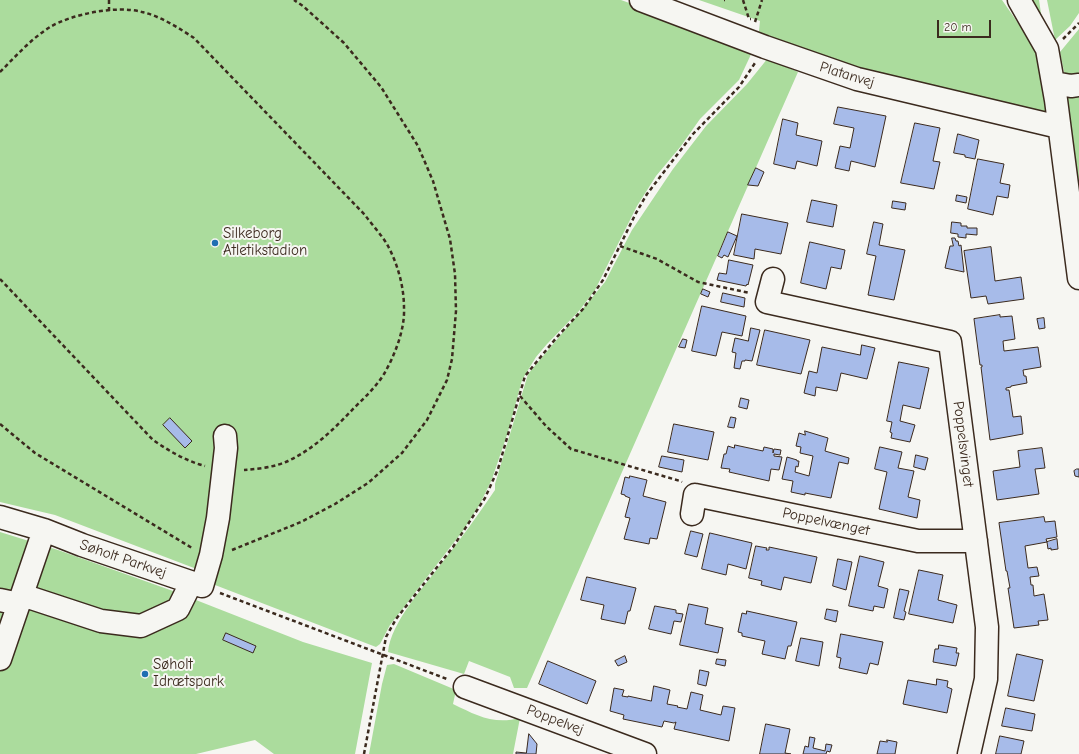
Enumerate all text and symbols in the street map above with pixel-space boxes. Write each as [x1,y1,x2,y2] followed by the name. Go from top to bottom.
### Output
[939,12,993,38] scale bar
[944,20,972,34] text: 20 m
[817,58,877,92] street label: Platanvej
[223,225,307,260] place label: Silkeborg Atletikstadion
[210,238,220,248] marker: Silkeborg Atletikstadion
[949,400,977,488] street label: Poppelsvinget
[781,504,871,540] street label: Poppelvænget
[77,536,169,582] street label: Søholt Parkvej
[153,656,224,691] place label: Søholt Idrætspark
[140,669,150,679] marker: Søholt Idrætspark
[524,701,586,739] street label: Poppelvej

